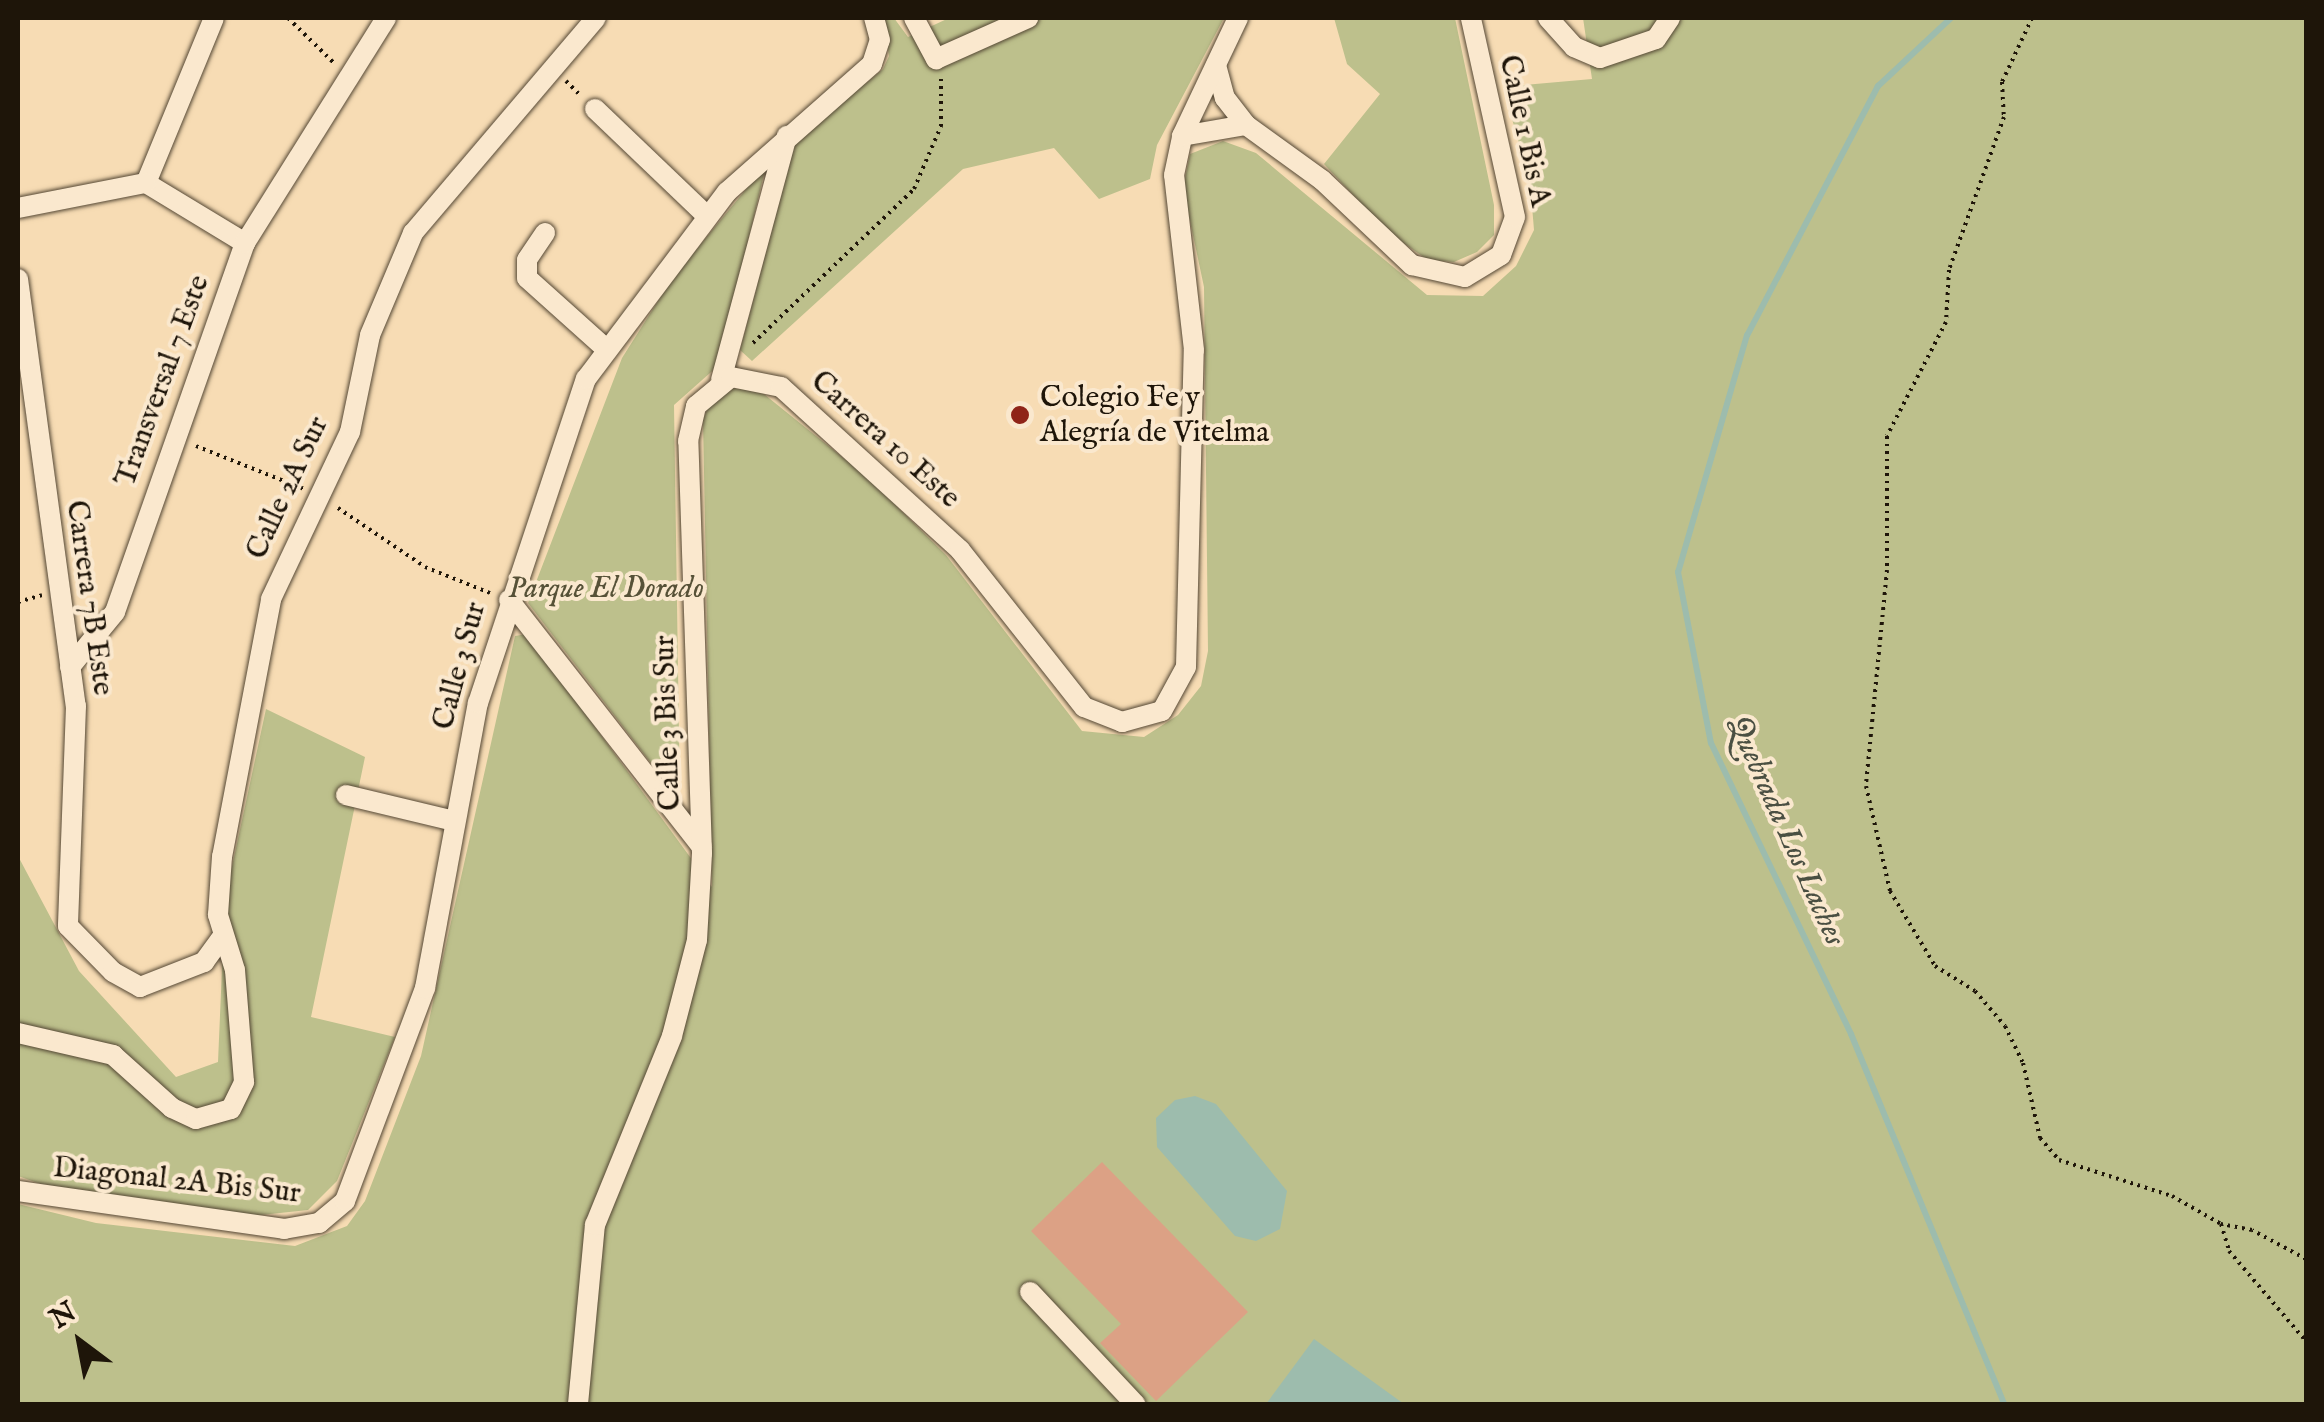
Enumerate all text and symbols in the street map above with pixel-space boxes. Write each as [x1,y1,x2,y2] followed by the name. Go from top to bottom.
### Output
[1490,52,1558,210] street label: Calle 1 Bis A
[108,270,218,492] street label: Transversal 7 Este
[803,364,967,516] street label: Carrera 10 Este
[1040,380,1269,450] place label: Colegio Fe y Alegría de Vitelma
[1009,404,1031,426] marker: Colegio Fe y Alegría de Vitelma
[239,411,337,565] street label: Calle 2A Sur
[57,498,121,698] street label: Carrera 7B Este
[508,571,704,607] park label: Parque El Dorado
[426,598,494,734] street label: Calle 3 Sur
[647,635,689,811] street label: Calle 3 Bis Sur
[1717,710,1853,952] water label: Quebrada Los Laches
[51,1150,303,1212] street label: Diagonal 2A Bis Sur
[30,1292,130,1392] north arrow
[44,1295,83,1337] text: N

